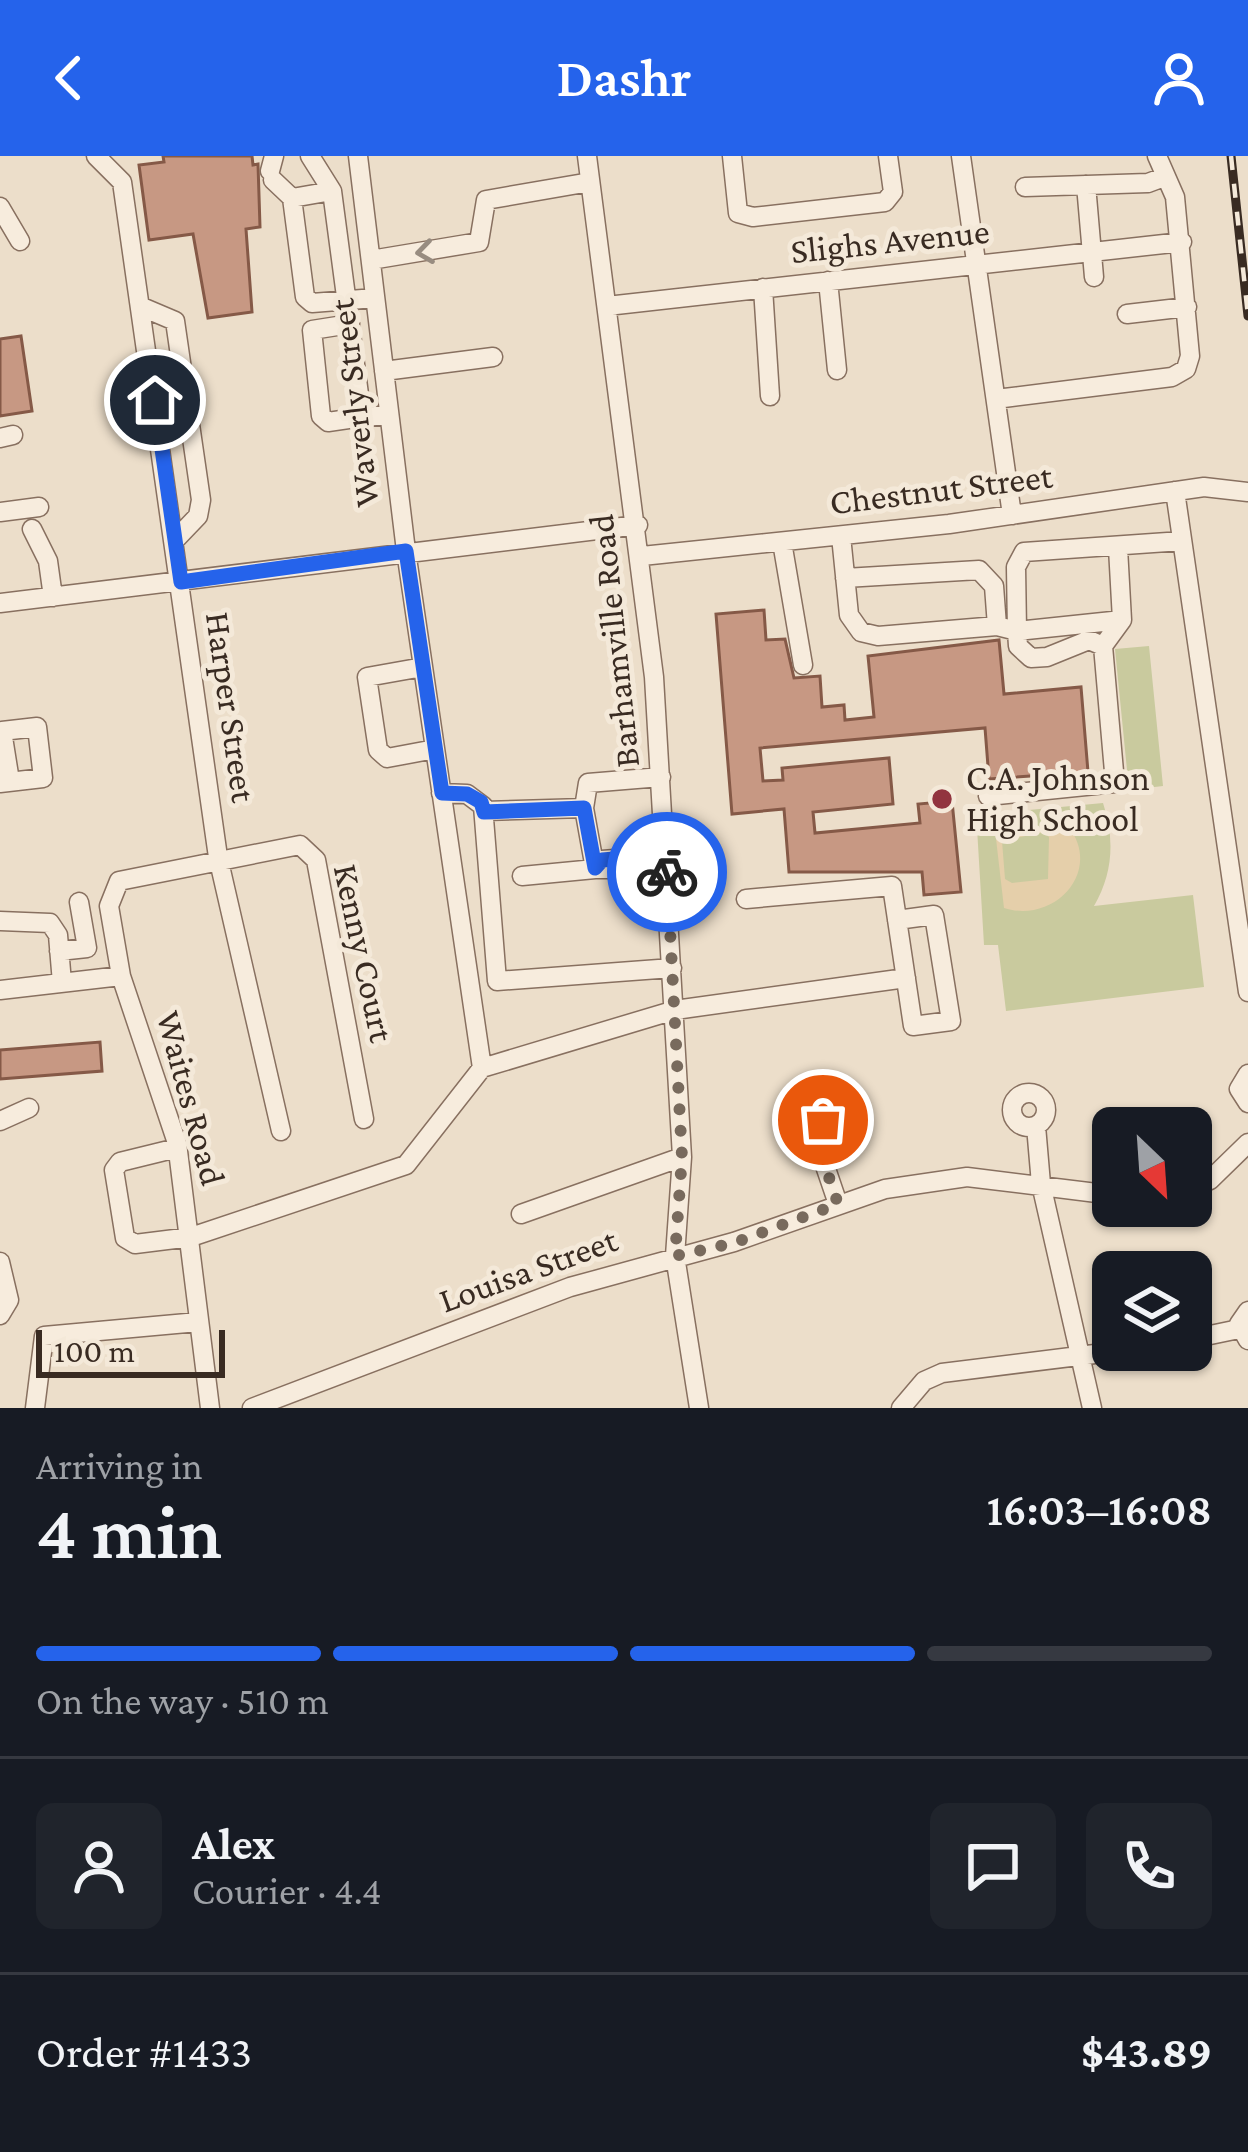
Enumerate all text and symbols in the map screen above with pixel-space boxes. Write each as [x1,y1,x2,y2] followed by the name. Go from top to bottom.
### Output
[36,45,102,111] icon: back
[1146,45,1212,111] icon: person
[557,48,692,108] text: Dashr
[789,211,991,271] street label: Slighs Avenue
[415,238,435,264] one-way arrow
[321,295,387,510] street label: Waverly Street
[104,349,206,451] pin
[122,367,188,433] icon: home
[827,455,1056,522] street label: Chestnut Street
[581,512,647,770] street label: Barhamville Road
[198,609,264,806] street label: Harper Street
[966,758,1150,839] place label: C.A. Johnson High School
[929,786,955,812] marker: C.A. Johnson High School
[607,812,727,932] courier
[634,839,700,905] icon: bike
[326,860,403,1047] street label: Kenny Court
[149,1006,233,1190] street label: Waites Road
[772,1069,874,1171] pin
[790,1087,856,1153] icon: bag
[1092,1107,1212,1227] north arrow
[1092,1107,1212,1371] map controls
[434,1219,623,1321] street label: Louisa Street
[1092,1251,1212,1371] button: layers
[36,1324,225,1377] scale bar
[54,1332,135,1369] text: 100 m
[36,1444,203,1487] text: Arriving in
[987,1485,1212,1535] text: 16:03–16:08
[36,1488,222,1575] text: 4 min
[36,1679,329,1722] text: On the way · 510 m
[36,1803,162,1929] button: person
[930,1803,1056,1929] button: chat
[1086,1803,1212,1929] button: phone
[192,1819,275,1869] text: Alex
[192,1869,382,1912] text: Courier · 4.4
[36,2027,252,2077] text: Order #1433
[1081,2027,1212,2077] text: $43.89

